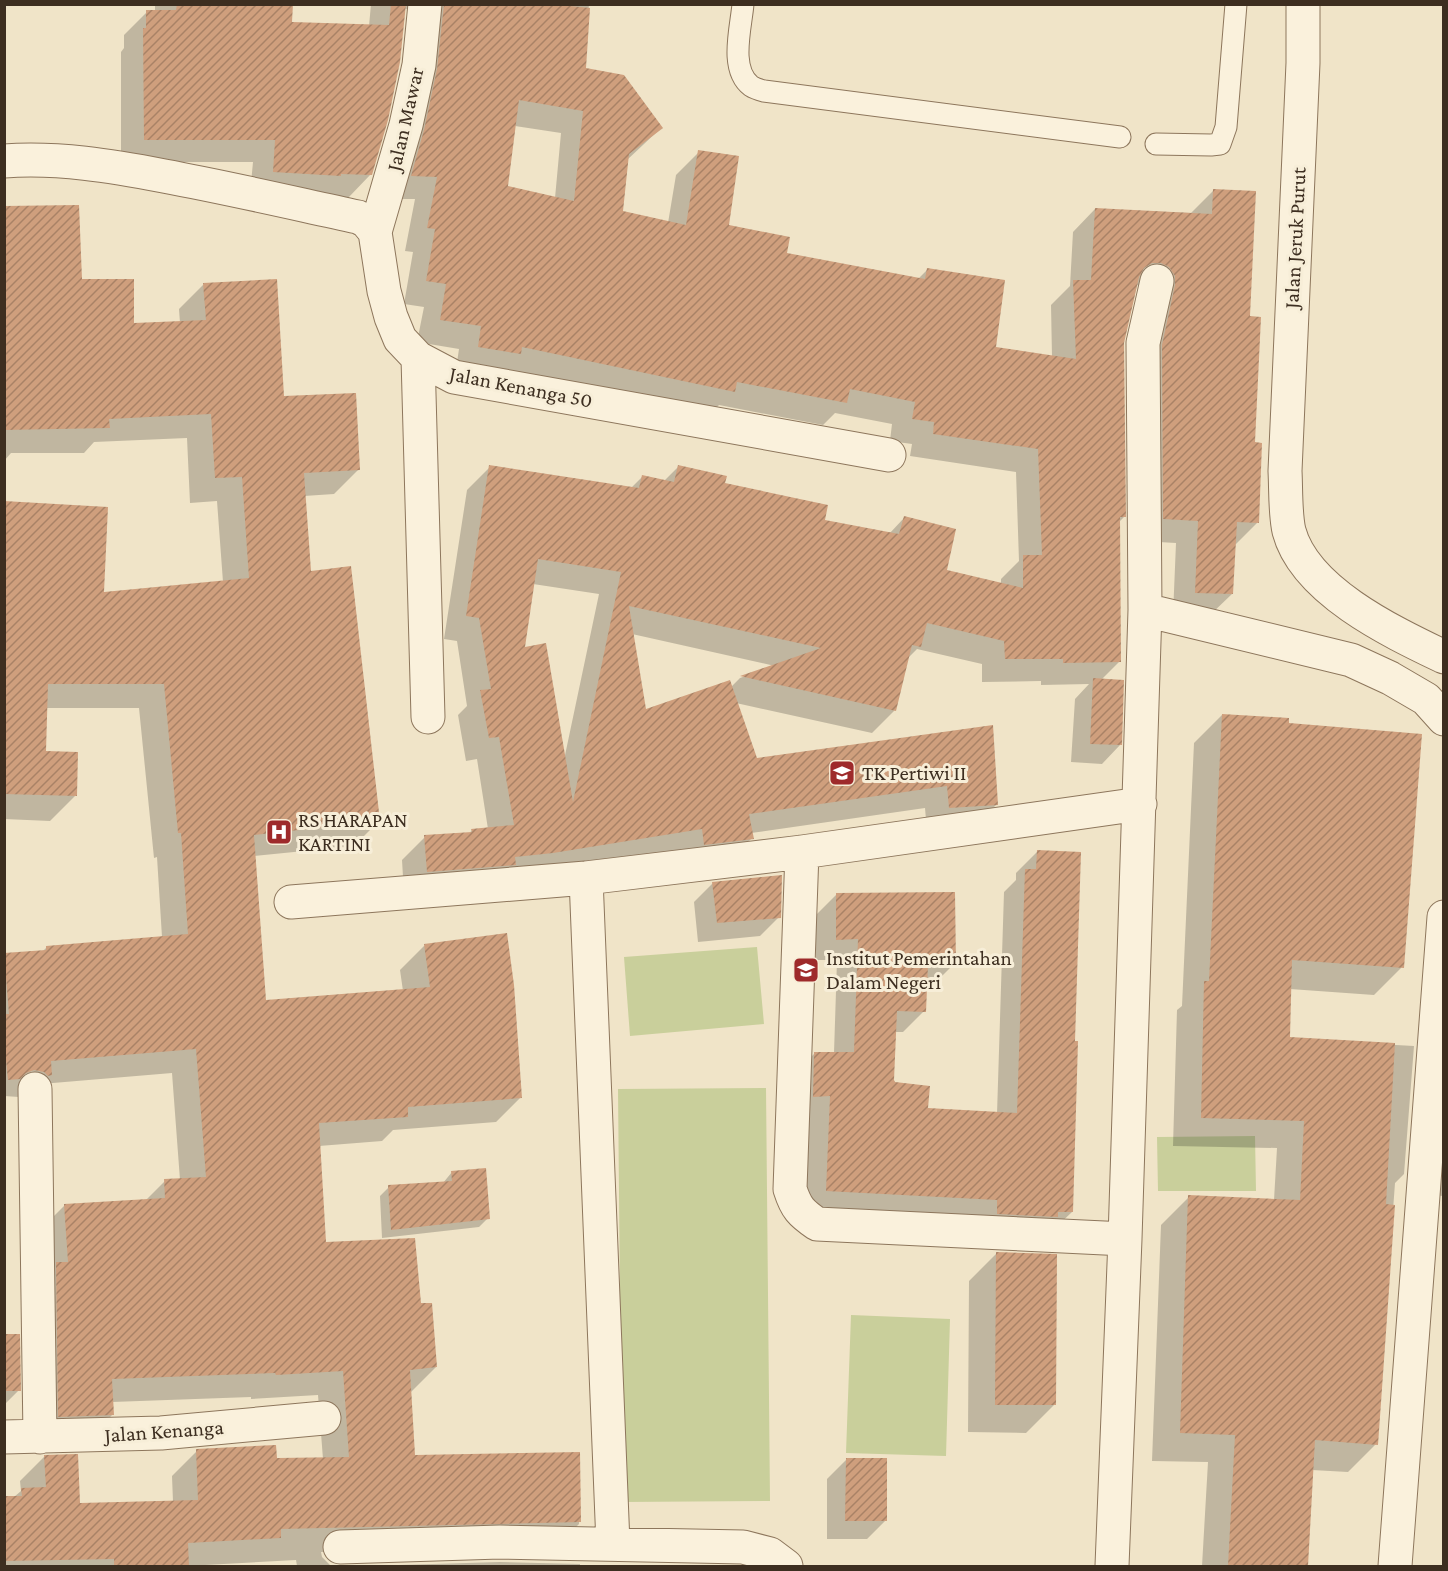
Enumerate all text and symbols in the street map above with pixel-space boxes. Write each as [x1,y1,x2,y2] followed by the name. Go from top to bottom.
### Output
[381,64,429,175] street label: Jalan Mawar
[1279,166,1311,311] street label: Jalan Jeruk Purut
[445,361,595,413] street label: Jalan Kenanga 50
[827,758,857,788] school or university icon: TK Pertiwi II
[862,761,966,785] place label: TK Pertiwi II
[298,808,407,856] place label: RS HARAPAN KARTINI
[264,817,294,847] hospital icon: RS HARAPAN KARTINI
[826,946,1012,994] place label: Institut Pemerintahan Dalam Negeri
[791,955,821,985] school or university icon: Institut Pemerintahan Dalam Negeri
[102,1415,225,1447] street label: Jalan Kenanga

